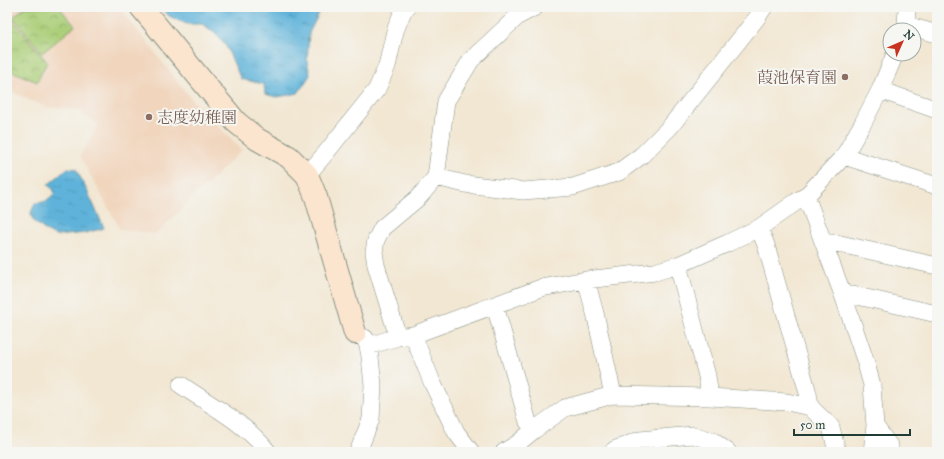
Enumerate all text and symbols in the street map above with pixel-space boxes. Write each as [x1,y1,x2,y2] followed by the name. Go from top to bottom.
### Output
[882,22,922,62] north arrow
[901,27,917,44] text: N
[757,68,837,87] place label: 葭池保育園
[840,72,850,82] marker: 葭池保育園
[157,108,237,127] place label: 志度幼稚園
[144,112,154,122] marker: 志度幼稚園
[794,411,910,437] scale bar
[800,418,825,432] text: 50 m

